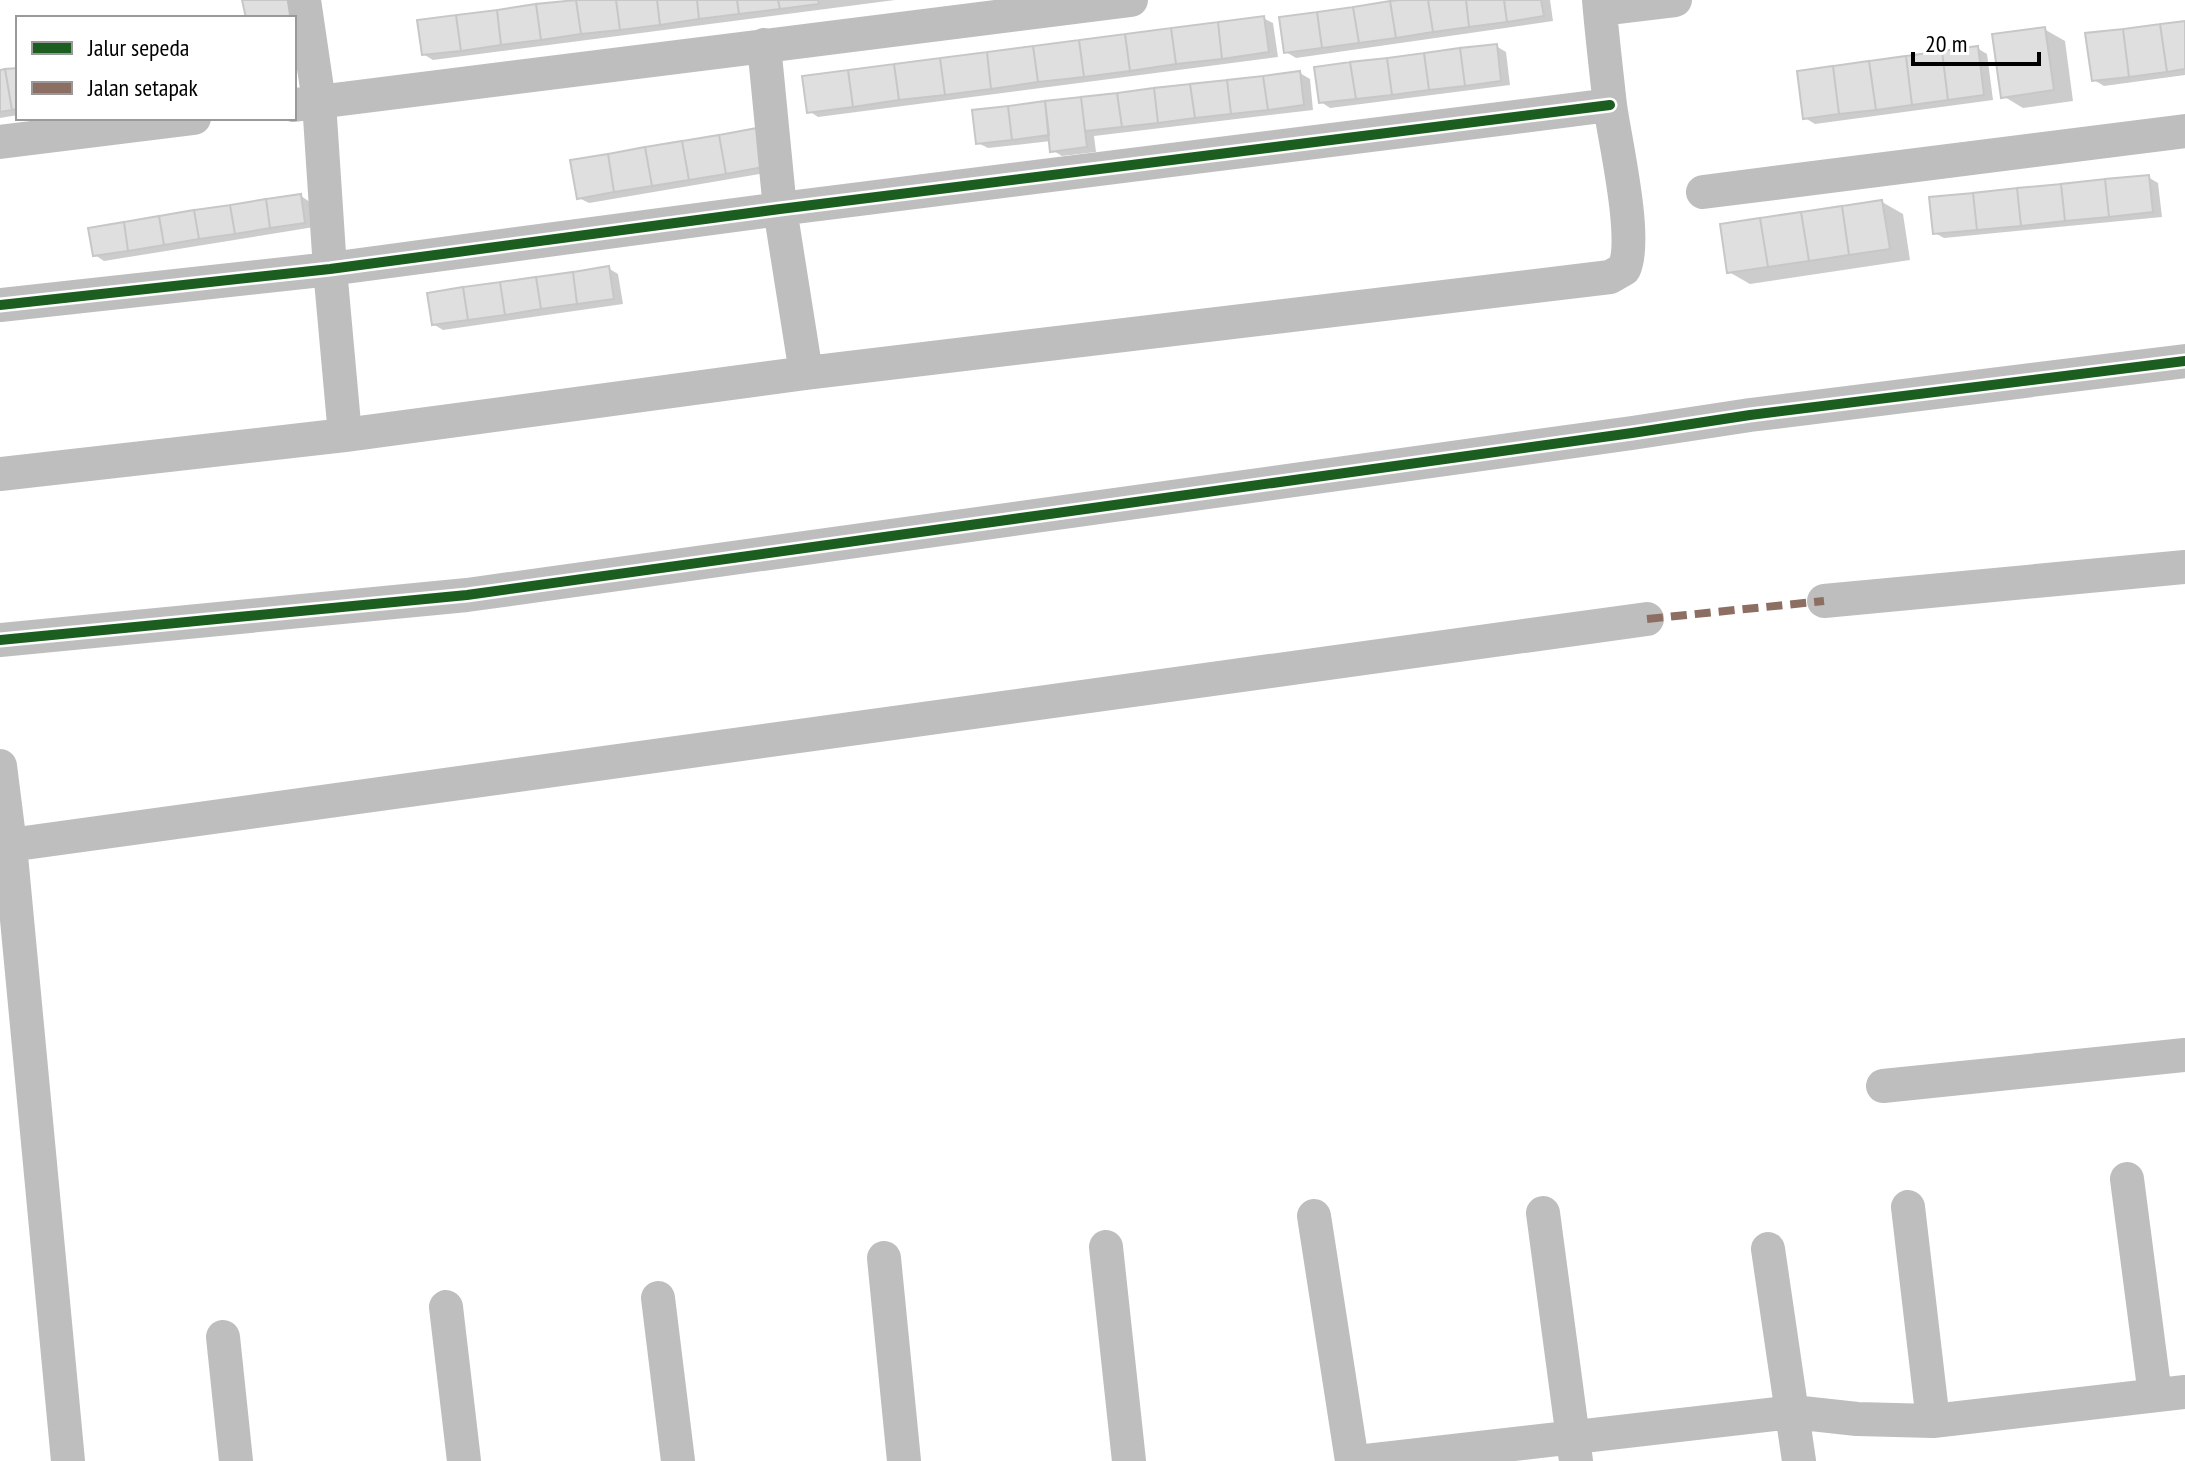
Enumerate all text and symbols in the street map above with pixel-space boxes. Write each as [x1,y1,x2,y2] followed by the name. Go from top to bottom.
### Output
[16,16,296,120] legend
[1913,16,2039,66] scale bar
[1925,28,1967,59] text: 20 m
[87,32,189,63] text: Jalur sepeda
[87,72,198,103] text: Jalan setapak

